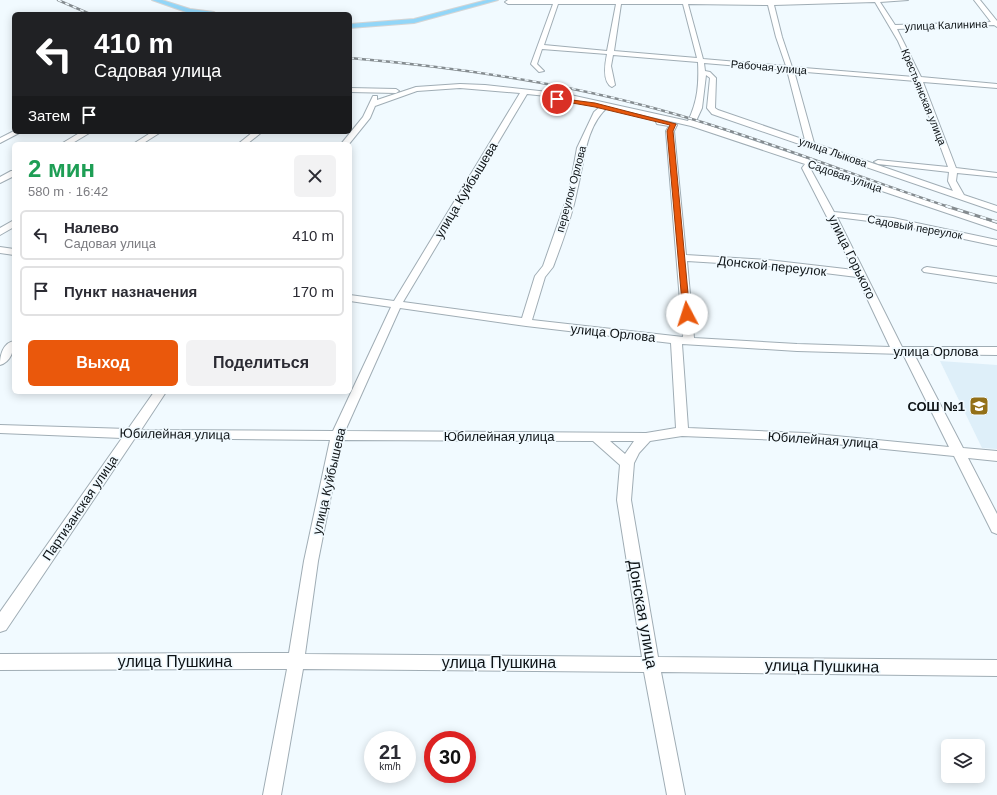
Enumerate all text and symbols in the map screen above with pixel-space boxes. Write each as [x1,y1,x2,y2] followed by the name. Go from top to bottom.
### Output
[904,18,988,32] street label: улица Калинина
[28,28,80,80] icon: left
[94,28,173,59] text: 410 m
[899,47,949,148] street label: Крестьянская улица
[730,58,808,76] street label: Рабочая улица
[94,61,221,81] text: Садовая улица
[540,82,574,116] pin
[546,88,568,110] icon: arrive
[78,104,100,126] icon: arrive
[28,107,70,124] text: Затем
[797,135,870,170] street label: улица Лыкова
[431,139,501,241] street label: улица Куйбышева
[554,144,589,233] street label: переулок Орлова
[28,155,95,182] text: 2 мин
[294,155,336,197] button: close
[806,158,885,195] street label: Садовая улица
[28,184,108,199] text: 580 m · 16:42
[825,213,879,301] street label: улица Горького
[866,213,964,241] street label: Садовый переулок
[64,219,119,236] text: Налево
[30,224,52,246] icon: left
[292,227,334,244] text: 410 m
[64,236,156,251] text: Садовая улица
[717,253,827,279] street label: Донской переулок
[30,280,52,302] icon: arrive
[64,283,197,300] text: Пункт назначения
[292,283,334,300] text: 170 m
[666,293,708,335] position arrow
[570,321,657,345] street label: улица Орлова
[28,340,178,386] button: Выход
[186,340,336,386] button: Поделиться
[893,344,979,359] street label: улица Орлова
[968,395,990,417] school or university icon: СОШ №1
[907,399,965,414] place label: СОШ №1
[309,425,349,536] street label: улица Куйбышева
[120,426,231,442] street label: Юбилейная улица
[444,429,555,444] street label: Юбилейная улица
[767,429,880,451] street label: Юбилейная улица
[39,452,121,563] street label: Партизанская улица
[625,558,661,670] street label: Донская улица
[118,653,232,670] street label: улица Пушкина
[442,654,556,671] street label: улица Пушкина
[765,657,879,675] street label: улица Пушкина
[424,731,476,783] speed limit sign: 30
[941,739,985,783] map controls
[941,739,985,783] button: layers
[379,741,401,763] text: 21
[379,761,401,772] text: km/h

